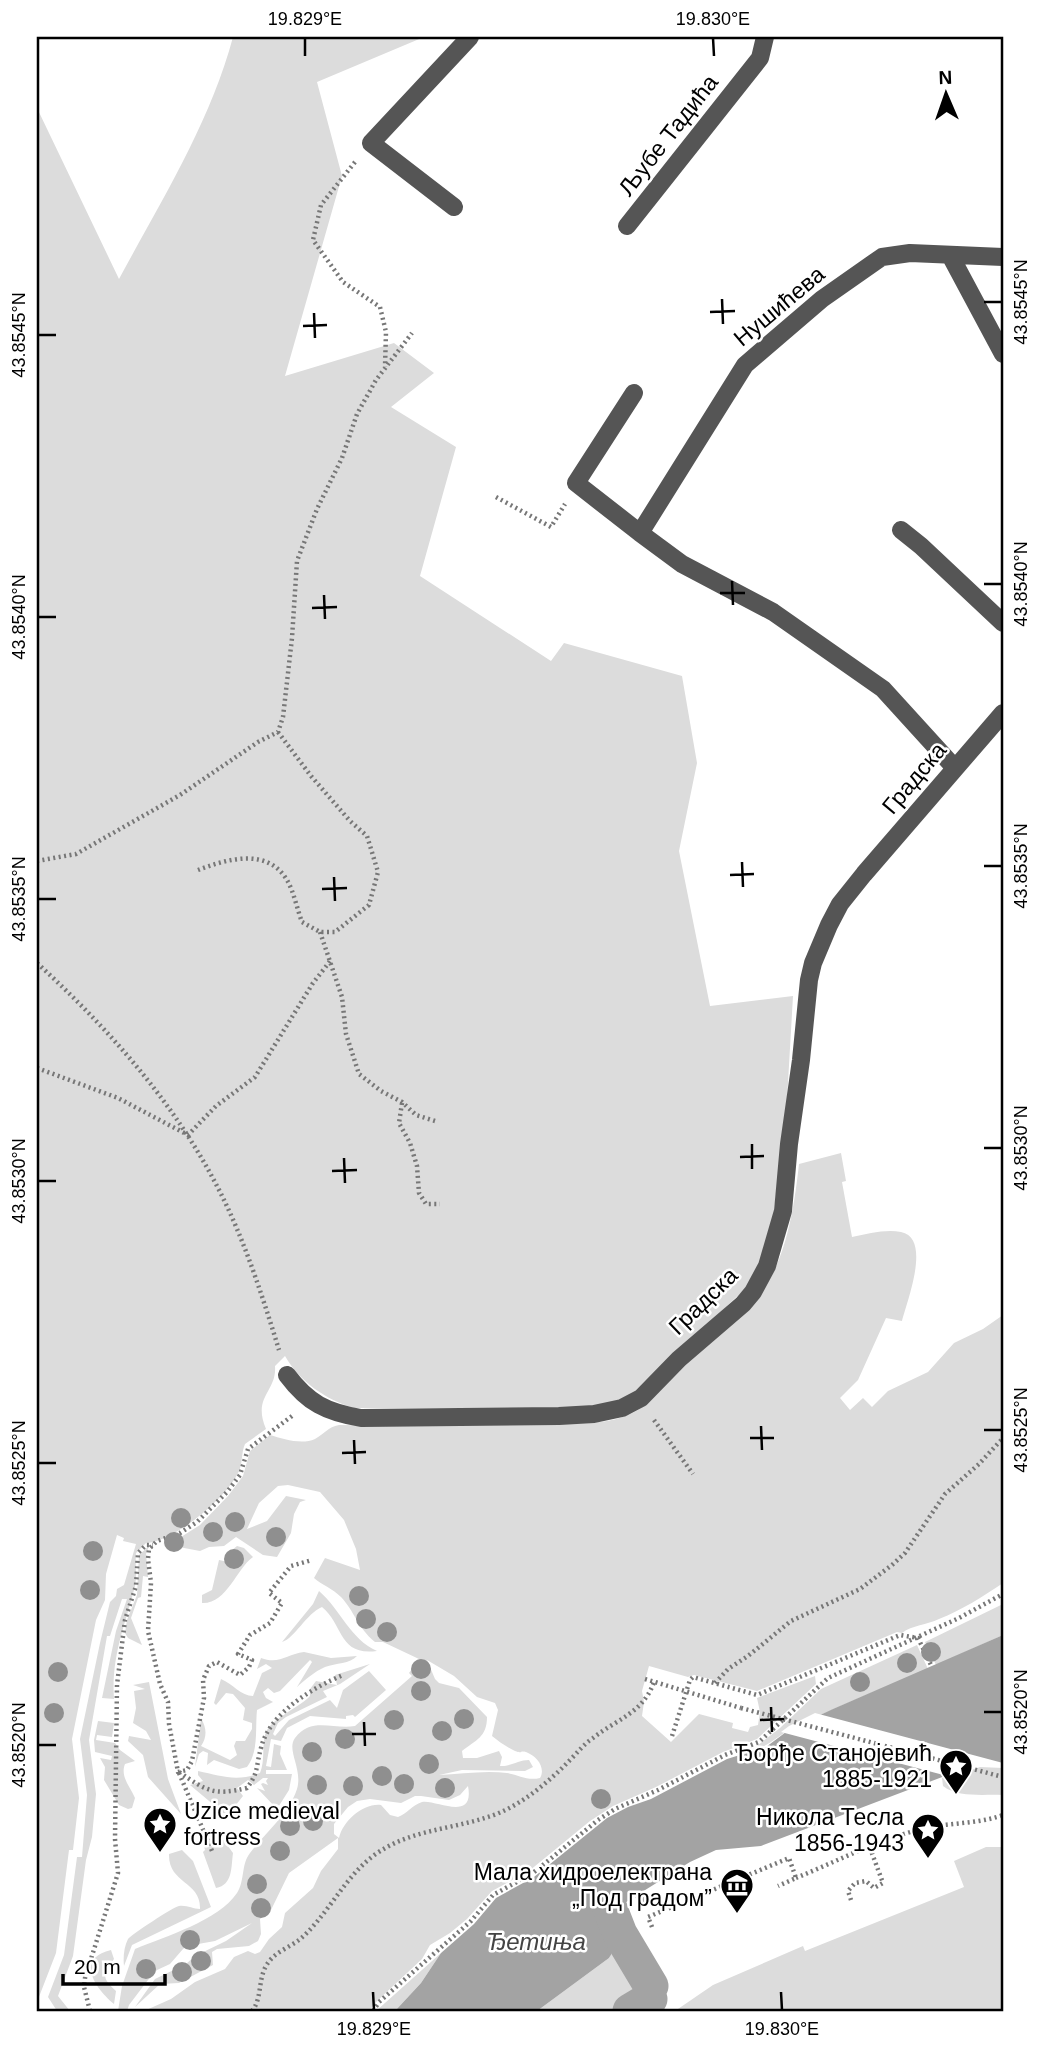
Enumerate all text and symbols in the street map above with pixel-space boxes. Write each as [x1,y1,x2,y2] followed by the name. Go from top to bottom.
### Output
[268,9,342,29] text: 19.829°E
[676,9,750,29] text: 19.830°E
[911,60,981,130] north arrow
[938,67,953,88] text: N
[613,69,723,200] street label: Љубе Тадића
[1011,259,1031,345] text: 43.8545°N
[729,261,830,351] street label: Нушићева
[9,292,29,378] text: 43.8545°N
[1011,541,1031,627] text: 43.8540°N
[9,574,29,660] text: 43.8540°N
[877,737,951,819] street label: Градска
[1011,823,1031,909] text: 43.8535°N
[9,856,29,942] text: 43.8535°N
[1011,1105,1031,1191] text: 43.8530°N
[9,1138,29,1224] text: 43.8530°N
[663,1262,743,1340] street label: Градска
[1011,1387,1031,1473] text: 43.8525°N
[9,1420,29,1506] text: 43.8525°N
[1011,1669,1031,1755] text: 43.8520°N
[9,1702,29,1788] text: 43.8520°N
[734,1740,932,1792] place label: Ђорђе Станојевић 1885-1921
[937,1747,975,1796] place icon: Ђорђе Станојевић 1885-1921
[184,1798,340,1850] place label: Uzice medieval fortress
[756,1804,904,1856] place label: Никола Тесла 1856-1943
[141,1805,179,1854] place icon: Uzice medieval fortress
[909,1811,947,1860] place icon: Никола Тесла 1856-1943
[474,1859,712,1911] place label: Мала хидроелектрана „Под градом”
[718,1866,756,1915] museum icon: Мала хидроелектрана „Под градом”
[486,1928,586,1955] water label: Ђетиња
[63,1943,164,1987] scale bar
[74,1955,121,1978] text: 20 m
[337,2019,411,2039] text: 19.829°E
[745,2019,819,2039] text: 19.830°E

